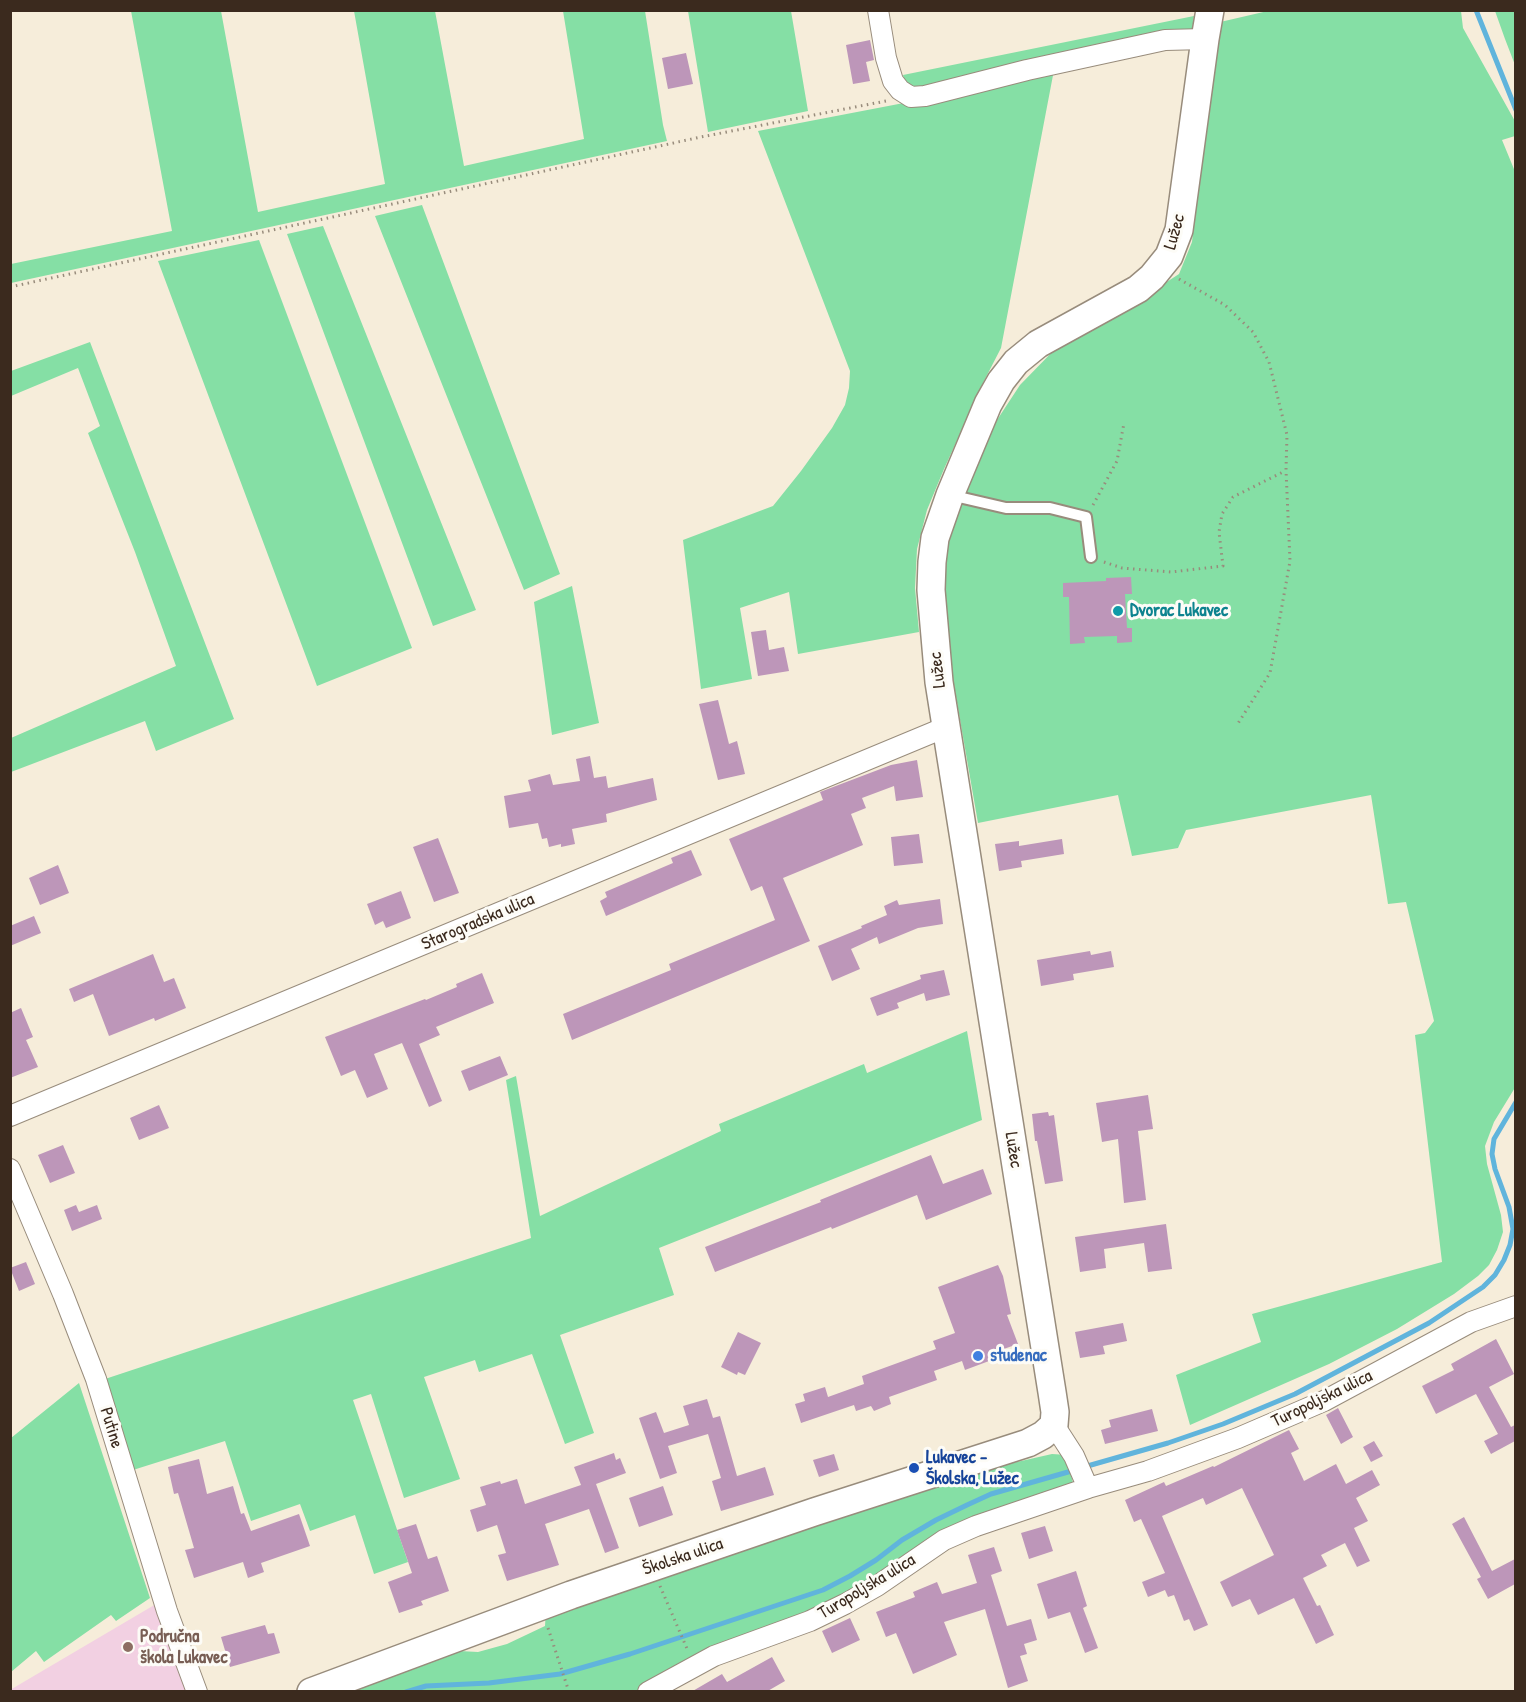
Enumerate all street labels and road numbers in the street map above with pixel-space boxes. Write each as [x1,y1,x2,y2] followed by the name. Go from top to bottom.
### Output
[1160,212,1190,252] street label: Lužec
[925,651,951,689] street label: Lužec
[418,889,538,955] street label: Starogradska ulica
[1000,1131,1026,1169] street label: Lužec
[1268,1365,1376,1433] street label: Turopoljska ulica
[95,1405,127,1451] street label: Putine
[640,1533,726,1581] street label: Školska ulica
[815,1550,919,1624] street label: Turopoljska ulica

